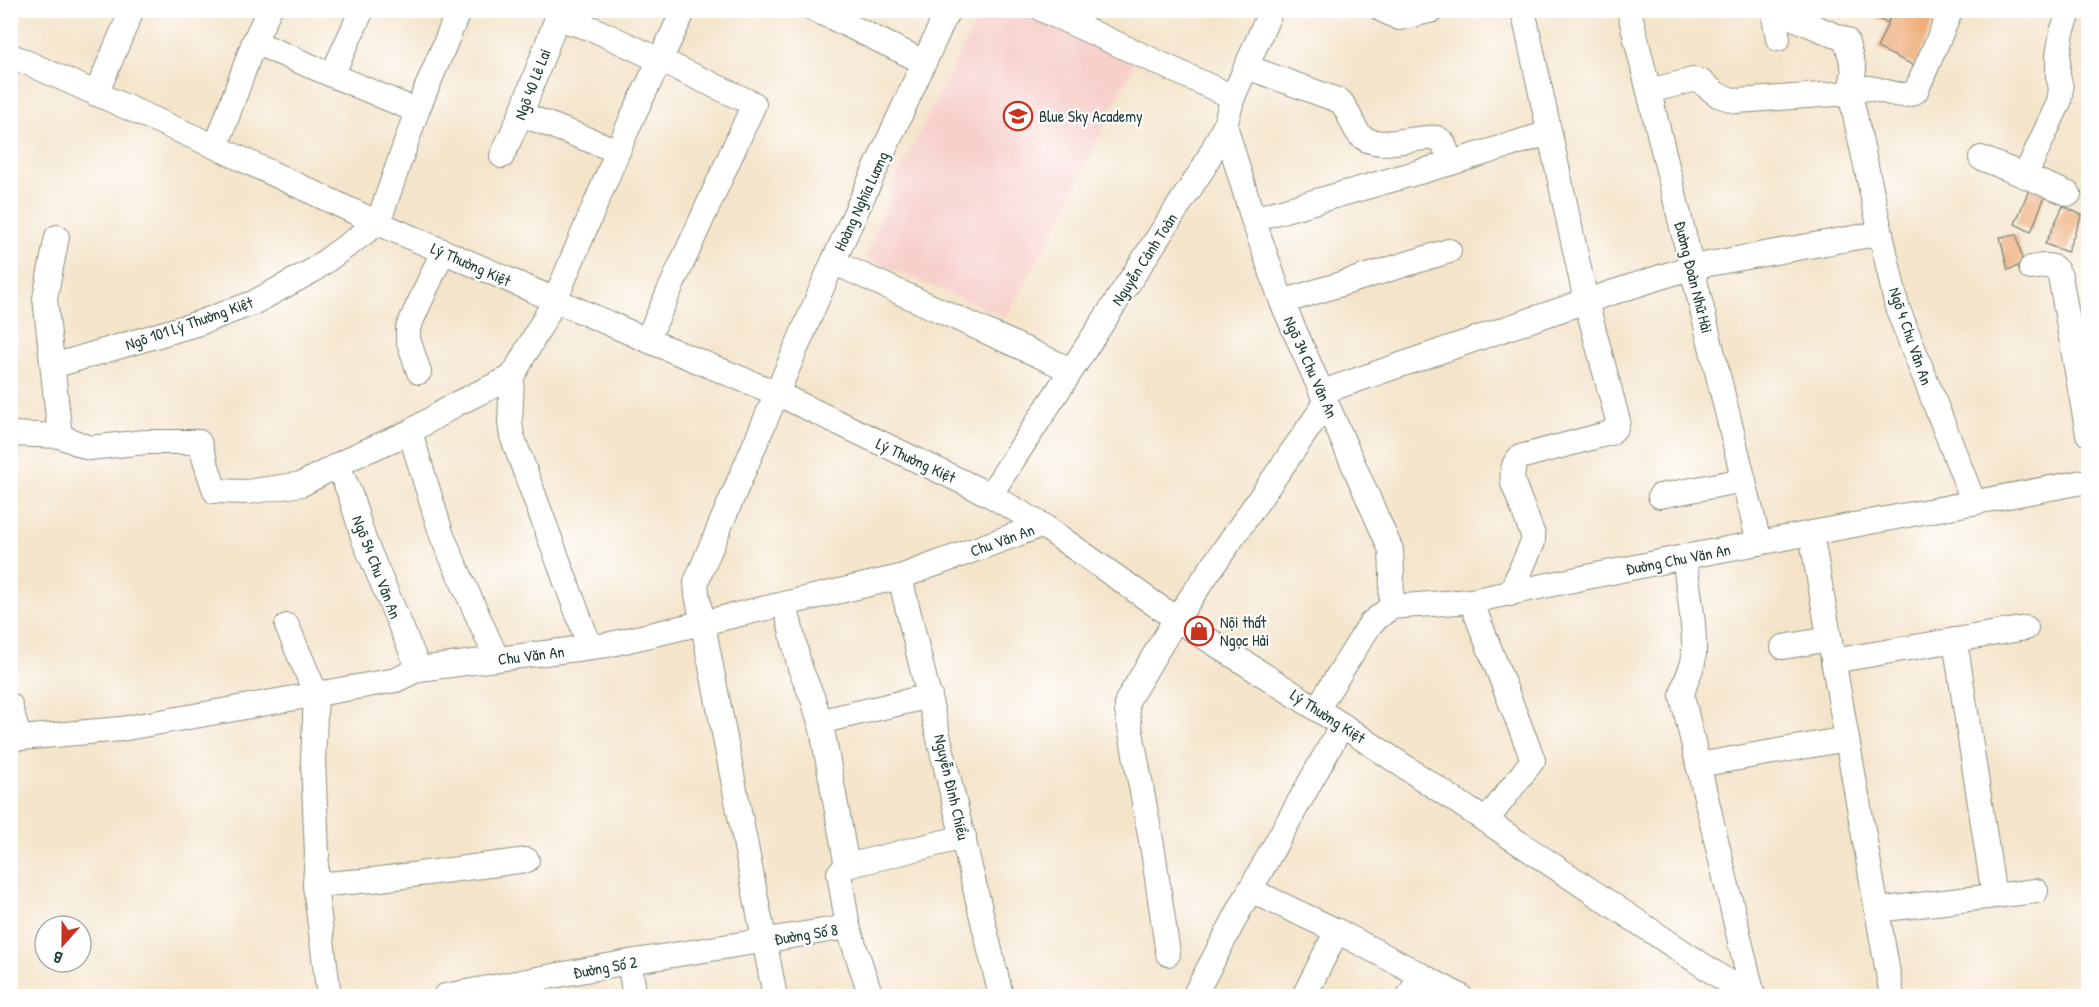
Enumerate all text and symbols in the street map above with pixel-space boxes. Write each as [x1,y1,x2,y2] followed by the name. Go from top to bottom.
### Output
[508,45,556,123] street label: Ngõ 40 Lê Lai
[1002,100,1034,132] school or university icon: Blue Sky Academy
[1039,105,1143,127] place label: Blue Sky Academy
[828,148,894,254] street label: Hoàng Nghĩa Lương
[1106,208,1182,310] street label: Nguyễn Cảnh Toàn
[1669,219,1719,335] street label: Đường Đoàn Nhữ Hài
[428,237,515,292] street label: Lý Thường Kiệt
[1884,284,1938,388] street label: Ngõ 4 Chu Văn An
[122,291,256,355] street label: Ngõ 101 Lý Thường Kiệt
[1279,313,1343,421] street label: Ngõ 34 Chu Văn An
[873,432,960,488] street label: Lý Thường Kiệt
[347,512,407,622] street label: Ngõ 54 Chu Văn An
[967,518,1037,562] street label: Chu Văn An
[1624,538,1732,580] street label: Đường Chu Văn An
[1220,611,1269,651] place label: Nội thất Ngọc Hải
[1183,615,1215,647] shop icon: Nội thất Ngọc Hải
[497,640,565,670] street label: Chu Văn An
[1286,684,1370,749] street label: Lý Thường Kiệt
[929,732,975,843] street label: Nguyễn Đình Chiểu
[33,914,93,974] north arrow
[773,918,839,950] street label: Đường Số 8
[50,946,65,970] text: B
[571,950,639,983] street label: Đường Số 2

